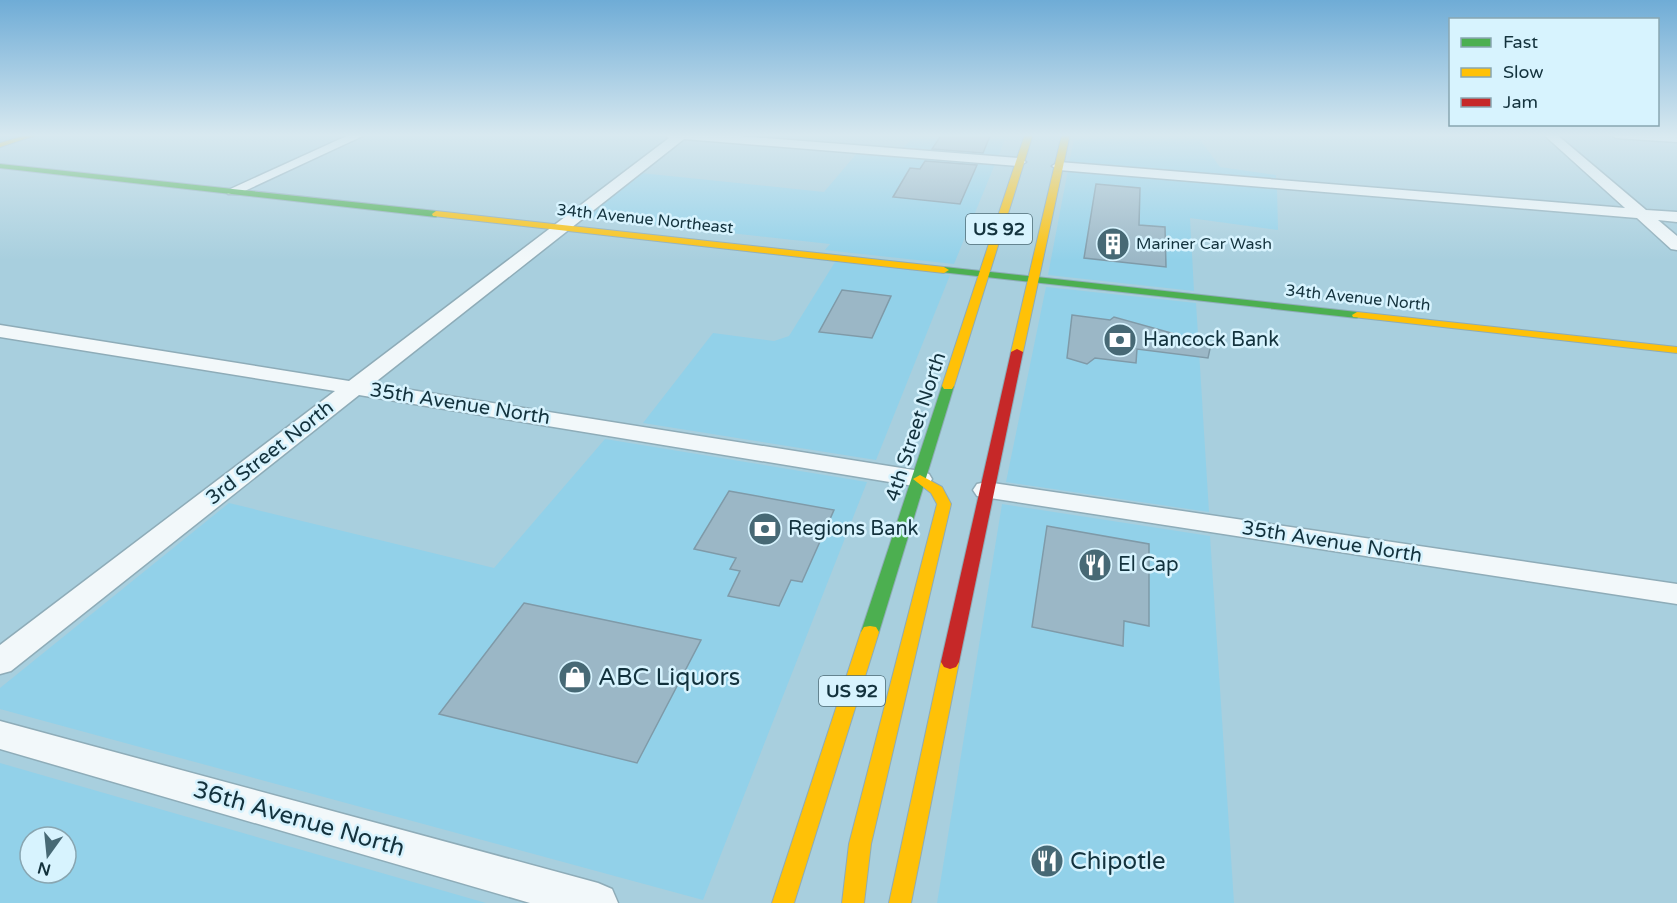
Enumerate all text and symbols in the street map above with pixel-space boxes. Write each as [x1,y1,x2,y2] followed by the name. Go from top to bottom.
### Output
[1449,18,1659,126] legend
[1503,31,1538,53] text: Fast
[1503,61,1544,83] text: Slow
[1503,91,1538,113] text: Jam
[556,200,734,238] street label: 34th Avenue Northeast
[966,214,1032,244] road number: US 92
[1095,226,1131,262] building icon: Mariner Car Wash
[1136,234,1272,254] place label: Mariner Car Wash
[1284,280,1432,316] street label: 34th Avenue North
[1102,322,1138,358] bank icon: Hancock Bank
[1143,328,1279,352] place label: Hancock Bank
[881,349,951,505] street label: 4th Street North
[368,378,552,430] street label: 35th Avenue North
[201,396,339,510] street label: 3rd Street North
[747,511,783,547] bank icon: Regions Bank
[1240,516,1424,568] street label: 35th Avenue North
[788,517,919,541] place label: Regions Bank
[1077,547,1113,583] restaurant icon: El Cap
[1118,553,1179,577] place label: El Cap
[557,659,593,695] shop icon: ABC Liquors
[598,663,740,692] place label: ABC Liquors
[819,676,885,706] road number: US 92
[190,775,408,863] street label: 36th Avenue North
[18,825,78,885] north arrow
[1029,843,1065,879] restaurant icon: Chipotle
[1070,847,1166,876] place label: Chipotle
[36,857,53,880] text: N

